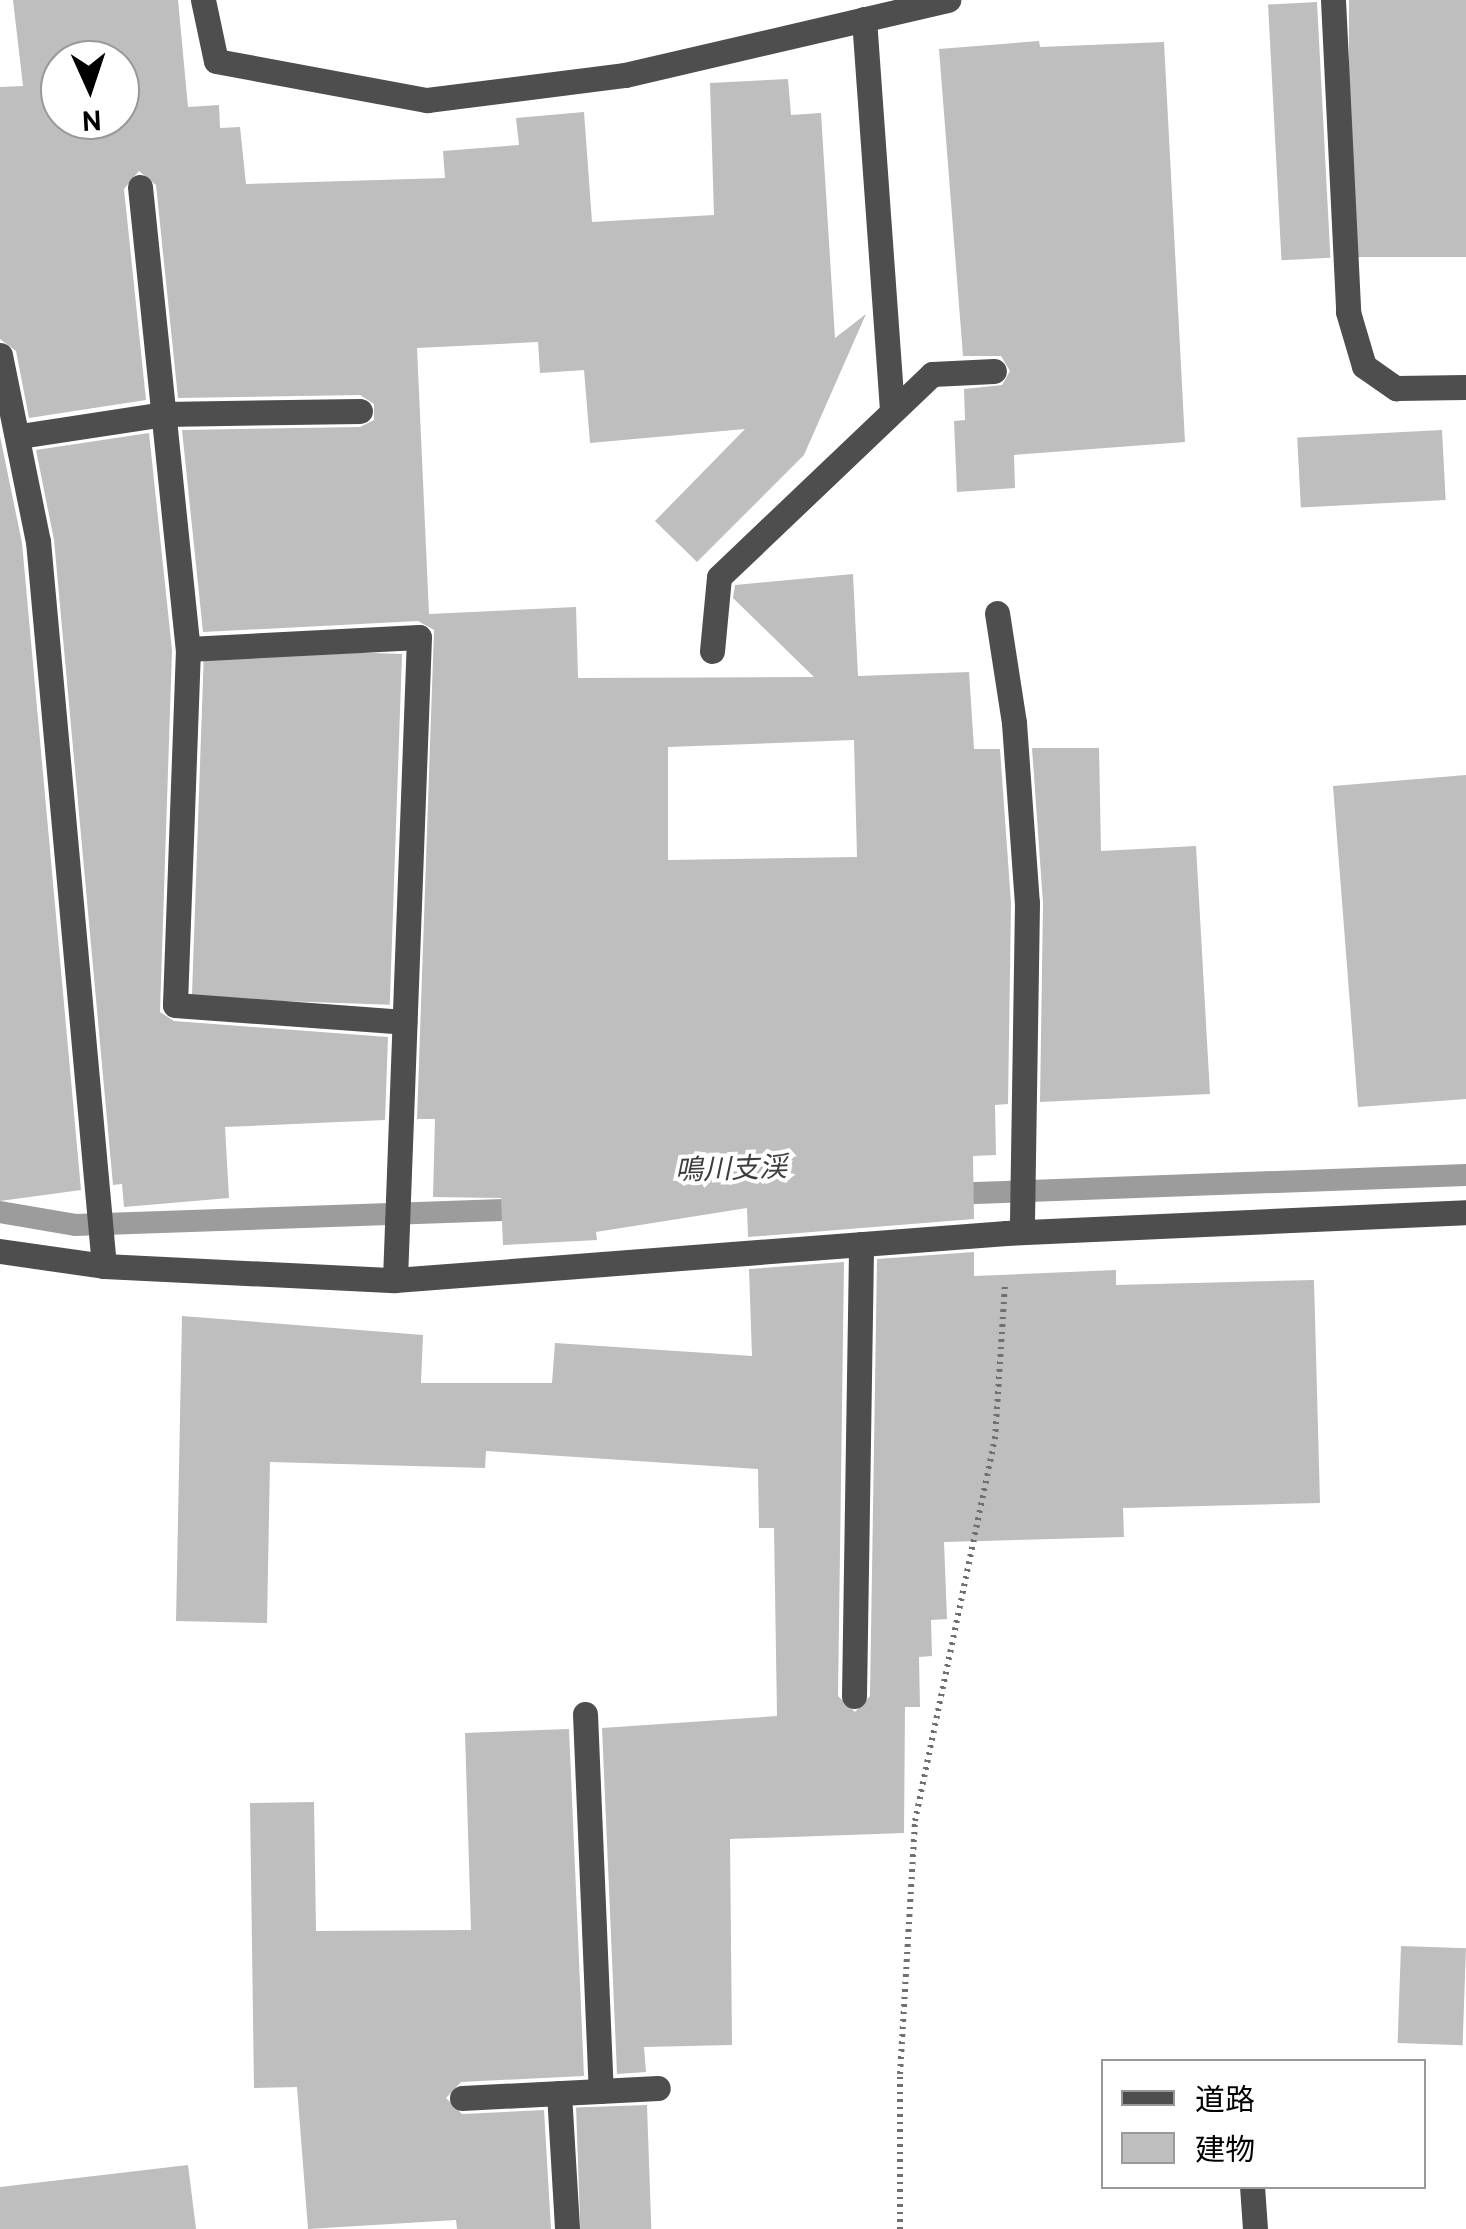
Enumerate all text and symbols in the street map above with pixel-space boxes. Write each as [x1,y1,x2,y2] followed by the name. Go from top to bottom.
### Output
[40,40,140,140] north arrow
[80,99,102,136] text: N
[674,1152,788,1190] water label: 鳴川支渓
[1101,2059,1426,2189] legend
[1195,2084,1255,2121] text: 道路
[1195,2134,1255,2171] text: 建物

